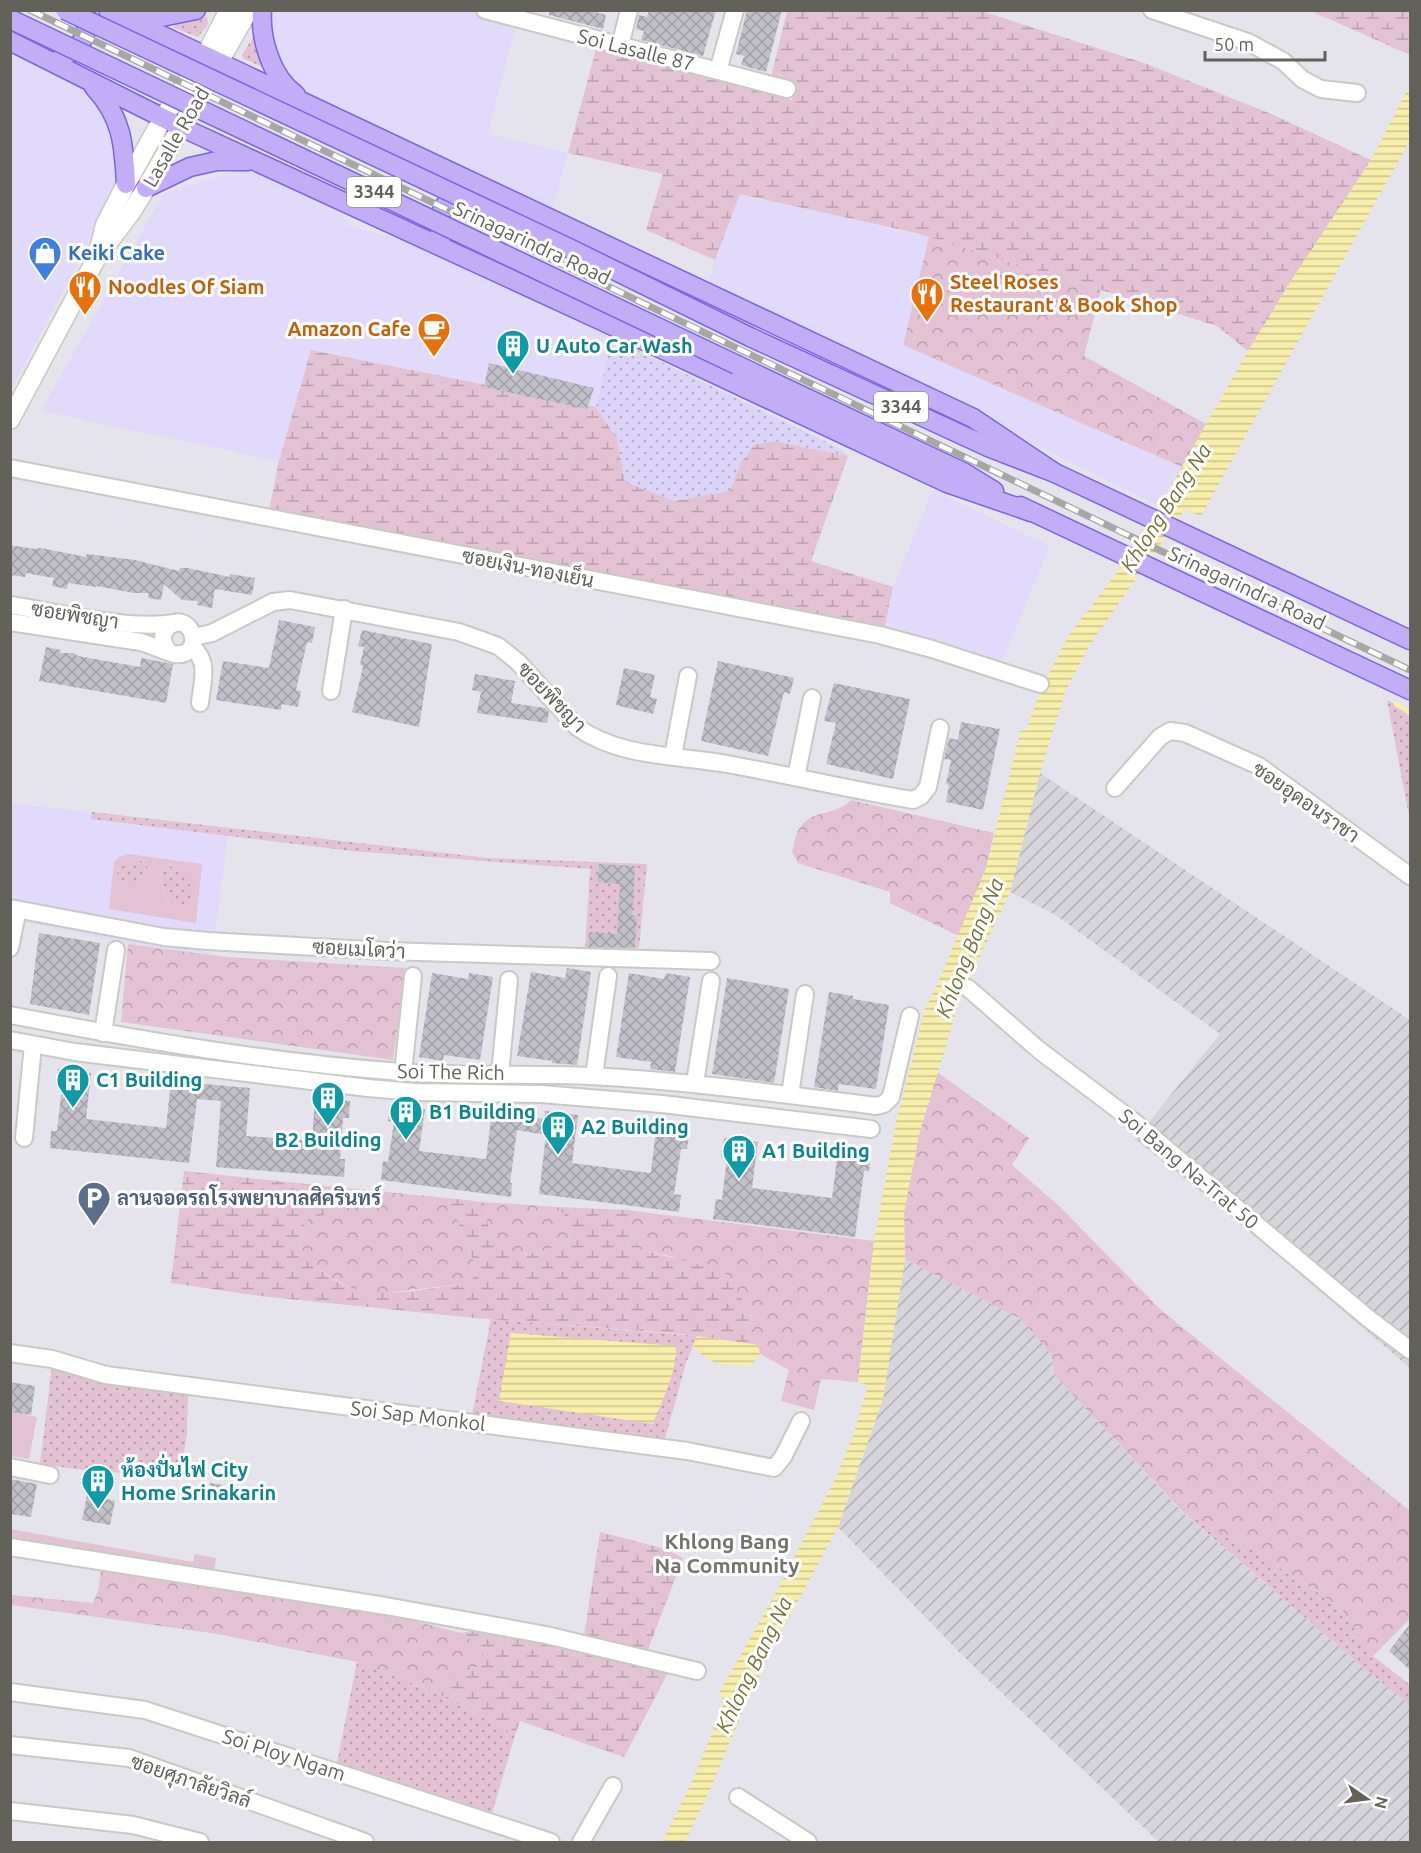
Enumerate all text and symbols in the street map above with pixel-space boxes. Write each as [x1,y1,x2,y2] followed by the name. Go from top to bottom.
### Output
[575,24,697,75] street label: Soi Lasalle 87
[1205,24,1325,62] scale bar
[1214,34,1254,54] text: 50 m
[138,83,213,191] street label: Lasalle Road
[347,177,401,207] road number: 3344
[450,196,614,289] street label: Srinagarindra Road
[27,235,63,282] shop icon: Keiki Cake
[68,241,165,264] place label: Keiki Cake
[67,269,103,316] restaurant icon: Noodles Of Siam
[950,270,1178,316] place label: Steel Roses Restaurant & Book Shop
[108,275,264,298] place label: Noodles Of Siam
[909,276,945,323] restaurant icon: Steel Roses Restaurant & Book Shop
[416,311,452,358] cafe icon: Amazon Cafe
[287,317,411,340] place label: Amazon Cafe
[495,328,531,375] building icon: U Auto Car Wash
[536,334,693,357] place label: U Auto Car Wash
[874,392,928,422] road number: 3344
[1115,439,1215,576] water label: Khlong Bang Na
[460,541,596,592] street label: ซอยเงิน-ทองเย็น
[1165,541,1329,634] street label: Srinagarindra Road
[30,596,120,634] street label: ซอยพิชญา
[513,657,591,737] street label: ซอยพิชญา
[1247,756,1364,849] street label: ซอยอุดอนราชา
[930,875,1008,1021] water label: Khlong Bang Na
[312,934,406,962] street label: ซอยเมโดว่า
[397,1059,505,1084] street label: Soi The Rich
[55,1062,91,1109] building icon: C1 Building
[96,1068,202,1091] place label: C1 Building
[310,1080,346,1127] building icon: B2 Building
[388,1094,424,1141] building icon: B1 Building
[429,1100,536,1123] place label: B1 Building
[1115,1104,1264,1234] street label: Soi Bang Na-Trat 50
[540,1109,576,1156] building icon: A2 Building
[581,1115,689,1138] place label: A2 Building
[275,1128,381,1151] place label: B2 Building
[721,1133,757,1180] building icon: A1 Building
[762,1139,870,1162] place label: A1 Building
[76,1180,112,1227] parking icon: ลานจอดรถโรงพยาบาลศิครินทร์
[117,1184,382,1209] place label: ลานจอดรถโรงพยาบาลศิครินทร์
[349,1396,487,1435] street label: Soi Sap Monkol
[121,1454,276,1504] place label: ห้องปั่นไฟ City Home Srinakarin
[80,1463,116,1510] building icon: ห้องปั่นไฟ City Home Srinakarin
[655,1529,799,1577] district label: Khlong Bang Na Community
[710,1593,796,1736] water label: Khlong Bang Na
[220,1724,349,1785] street label: Soi Ploy Ngam
[127,1747,255,1815] street label: ซอยศุภาลัยวิลล์
[1337,1769,1397,1829] north arrow
[1371,1795,1392,1811] text: N

